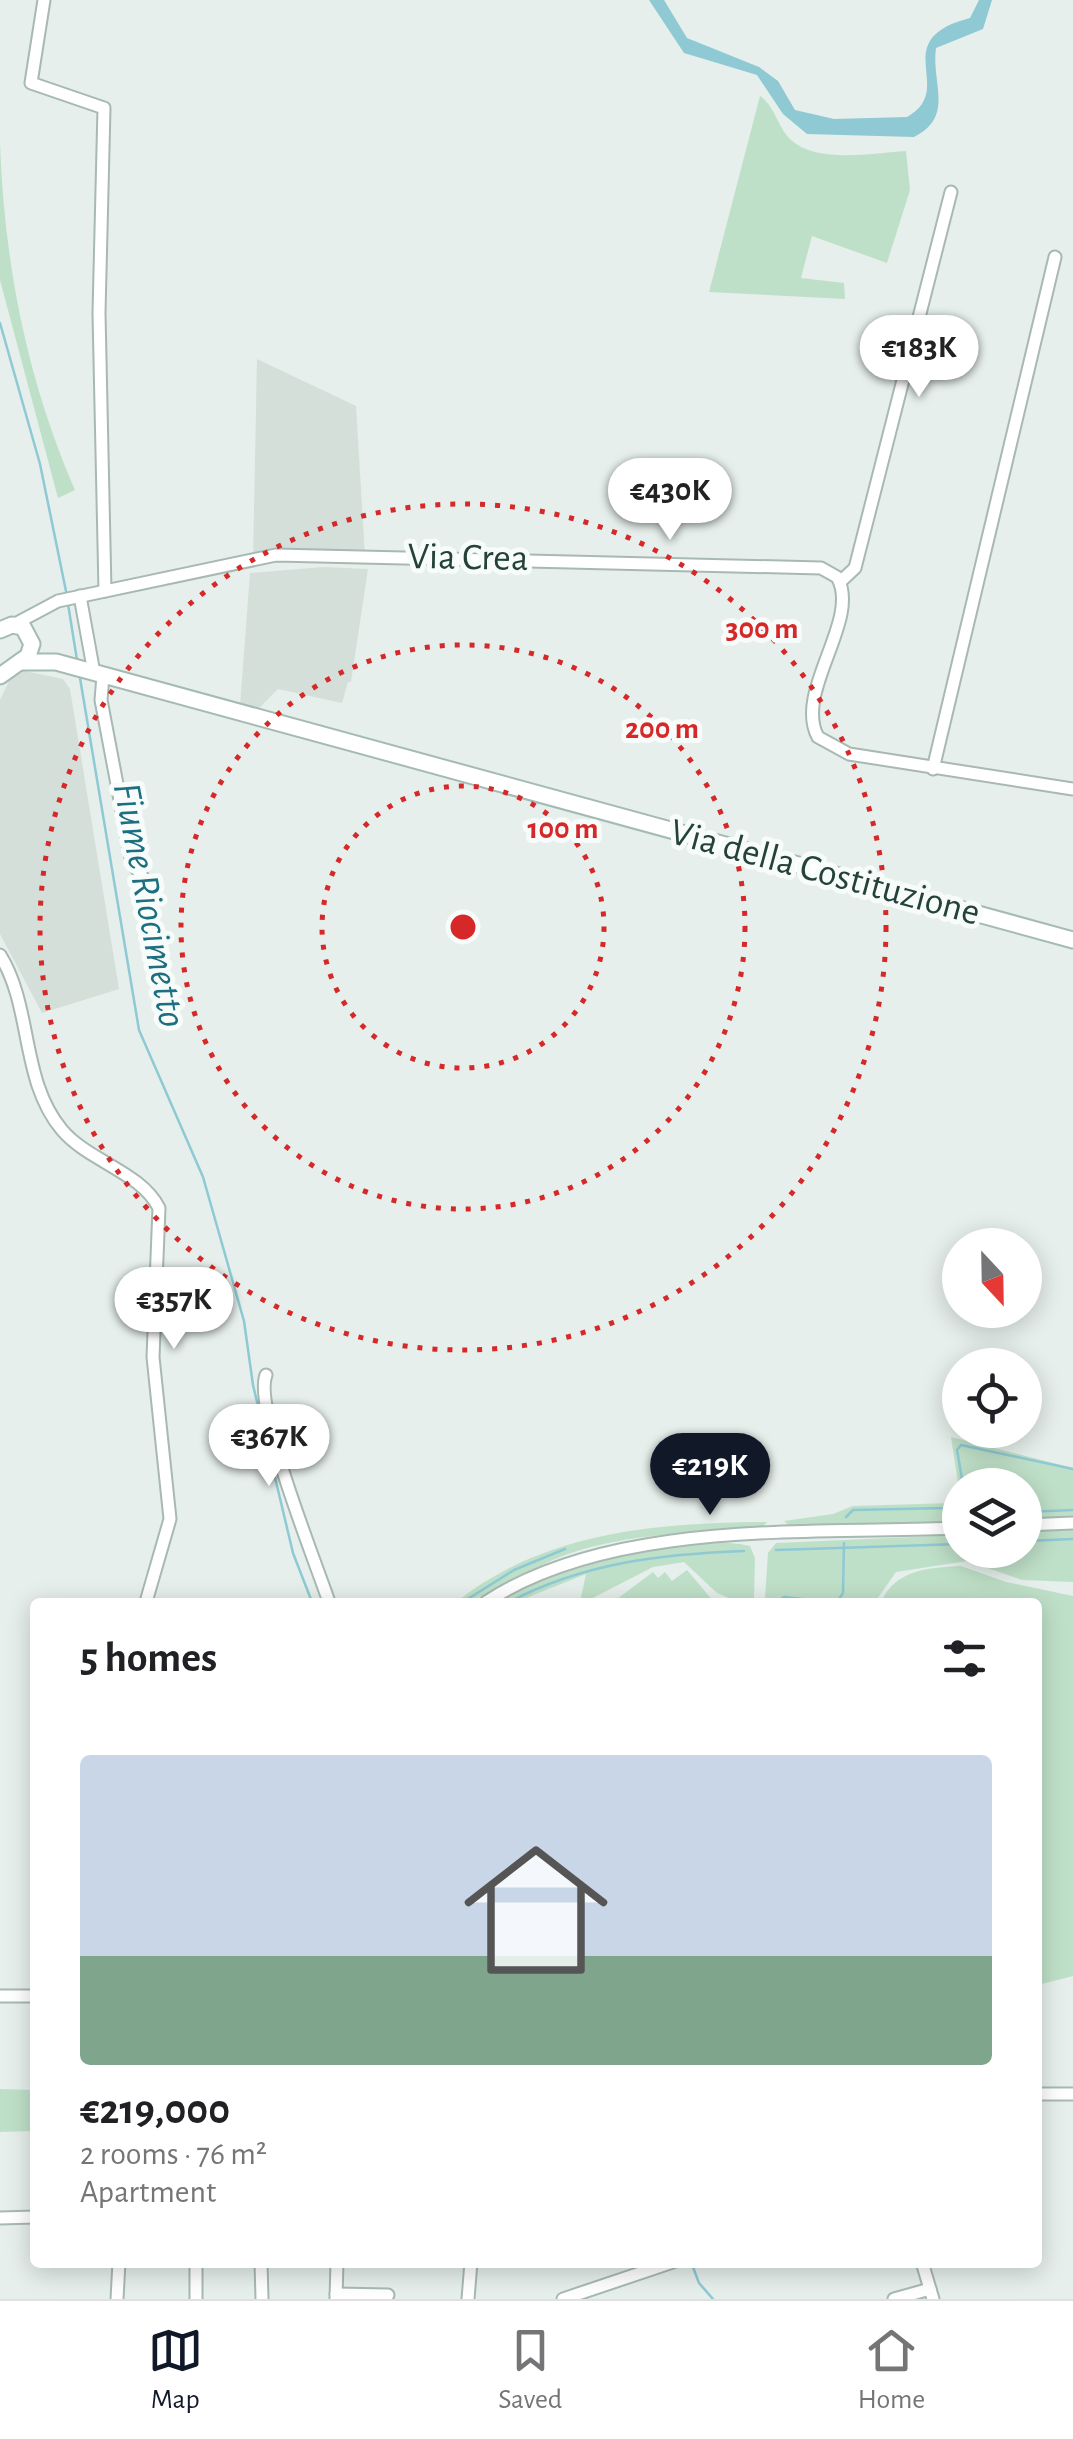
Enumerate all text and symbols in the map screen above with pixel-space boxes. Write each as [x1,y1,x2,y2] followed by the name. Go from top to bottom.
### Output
[849,315,989,400] pin: €183K
[882,331,956,363] text: €183K
[600,458,740,543] pin: €430K
[630,474,710,506] text: €430K
[407,538,529,578] street label: Via Crea
[726,614,798,644] text: 300 m
[625,714,699,744] text: 200 m
[106,779,192,1031] water label: Fiume Riocimetto
[666,813,984,933] street label: Via della Costituzione
[528,814,598,844] text: 100 m
[445,909,481,945] centre of rings
[942,1228,1042,1328] north arrow
[942,1228,1042,1568] map controls
[104,1267,244,1352] pin: €357K
[136,1283,212,1315] text: €357K
[942,1348,1042,1448] button: locate
[199,1404,339,1489] pin: €367K
[231,1420,307,1452] text: €367K
[640,1433,780,1518] pin: €219K
[672,1449,748,1481] text: €219K
[942,1468,1042,1568] button: layers
[937,1631,992,1686] icon: filters
[80,1637,217,1679] text: 5 homes
[446,1820,626,2000] icon: home
[80,2089,230,2131] text: €219,000
[80,2138,267,2170] text: 2 rooms · 76 m²
[80,2176,216,2208] text: Apartment
[148,2323,203,2417] tab: Map
[498,2323,562,2417] tab: Saved
[858,2323,925,2417] tab: Home

